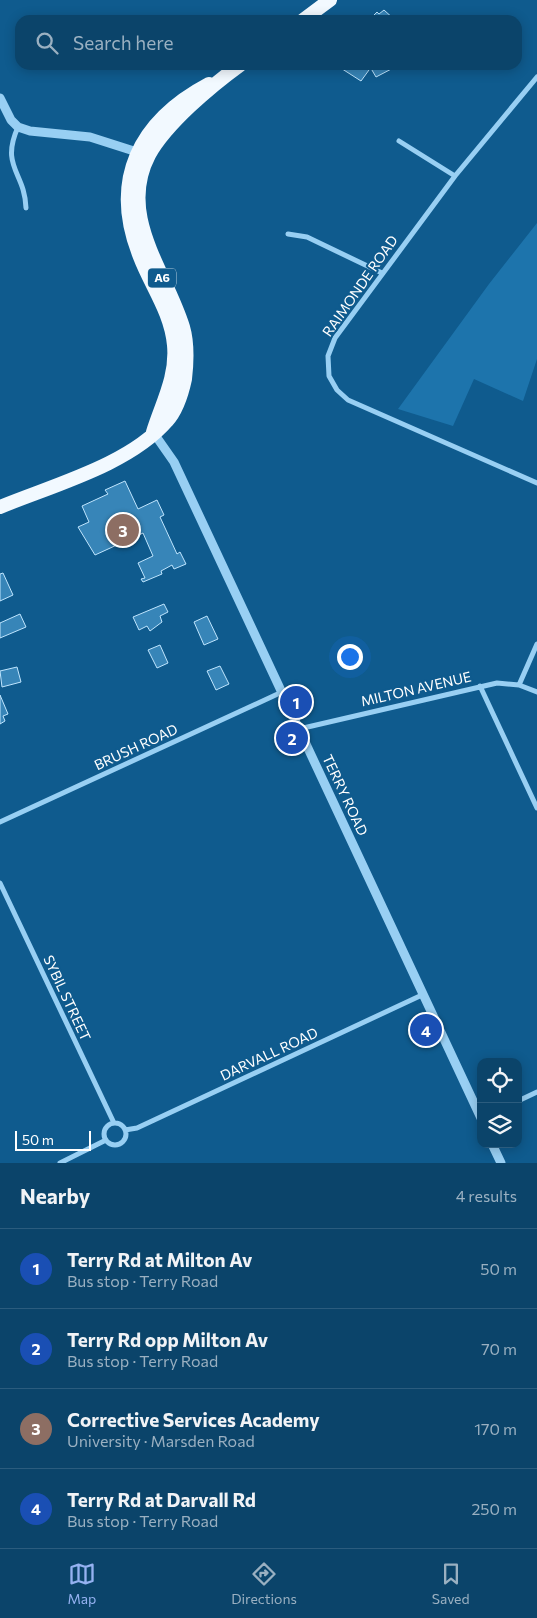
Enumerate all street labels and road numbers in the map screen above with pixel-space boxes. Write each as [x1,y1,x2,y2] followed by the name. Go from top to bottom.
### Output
[318,232,401,340] street label: RAIMONDE ROAD
[148,268,176,288] road number: A6
[359,668,473,709] street label: MILTON AVENUE
[91,720,180,773] street label: BRUSH ROAD
[319,751,372,838] street label: TERRY ROAD
[40,952,95,1043] street label: SYBIL STREET
[217,1023,320,1084] street label: DARVALL ROAD

